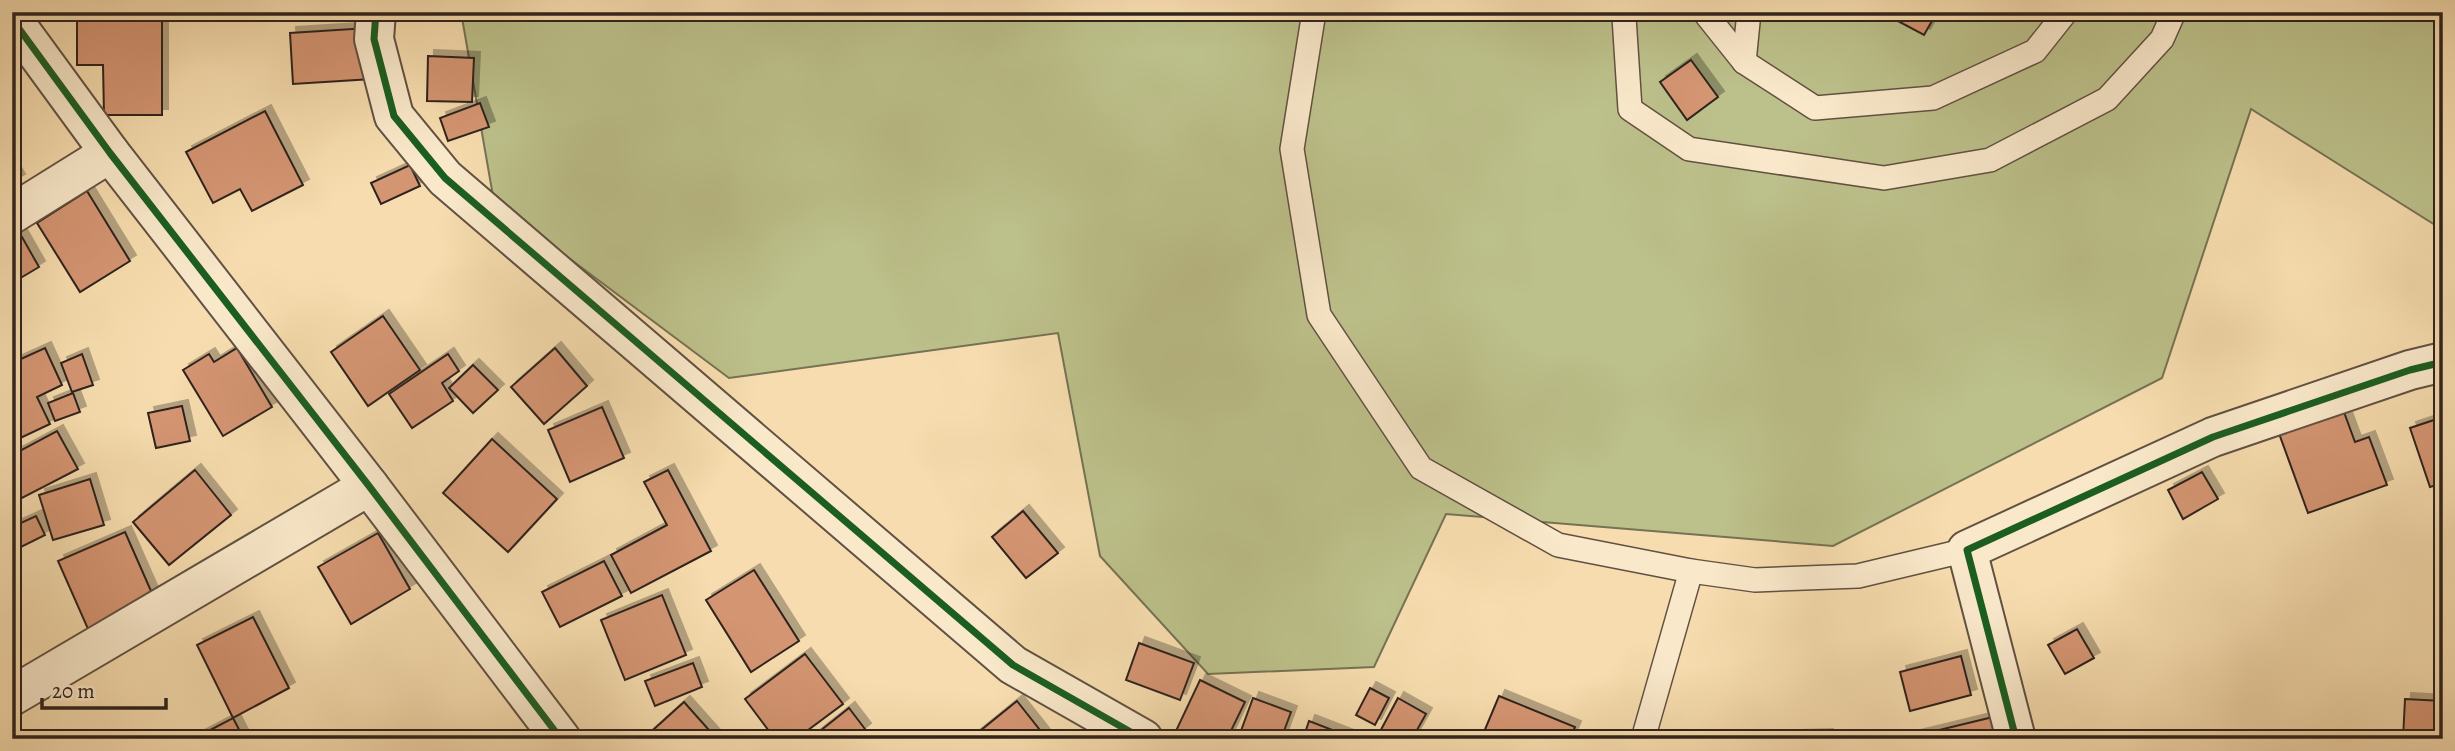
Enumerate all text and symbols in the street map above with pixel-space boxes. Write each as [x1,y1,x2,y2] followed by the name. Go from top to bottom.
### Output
[42,667,166,711] scale bar
[52,677,95,705] text: 20 m

